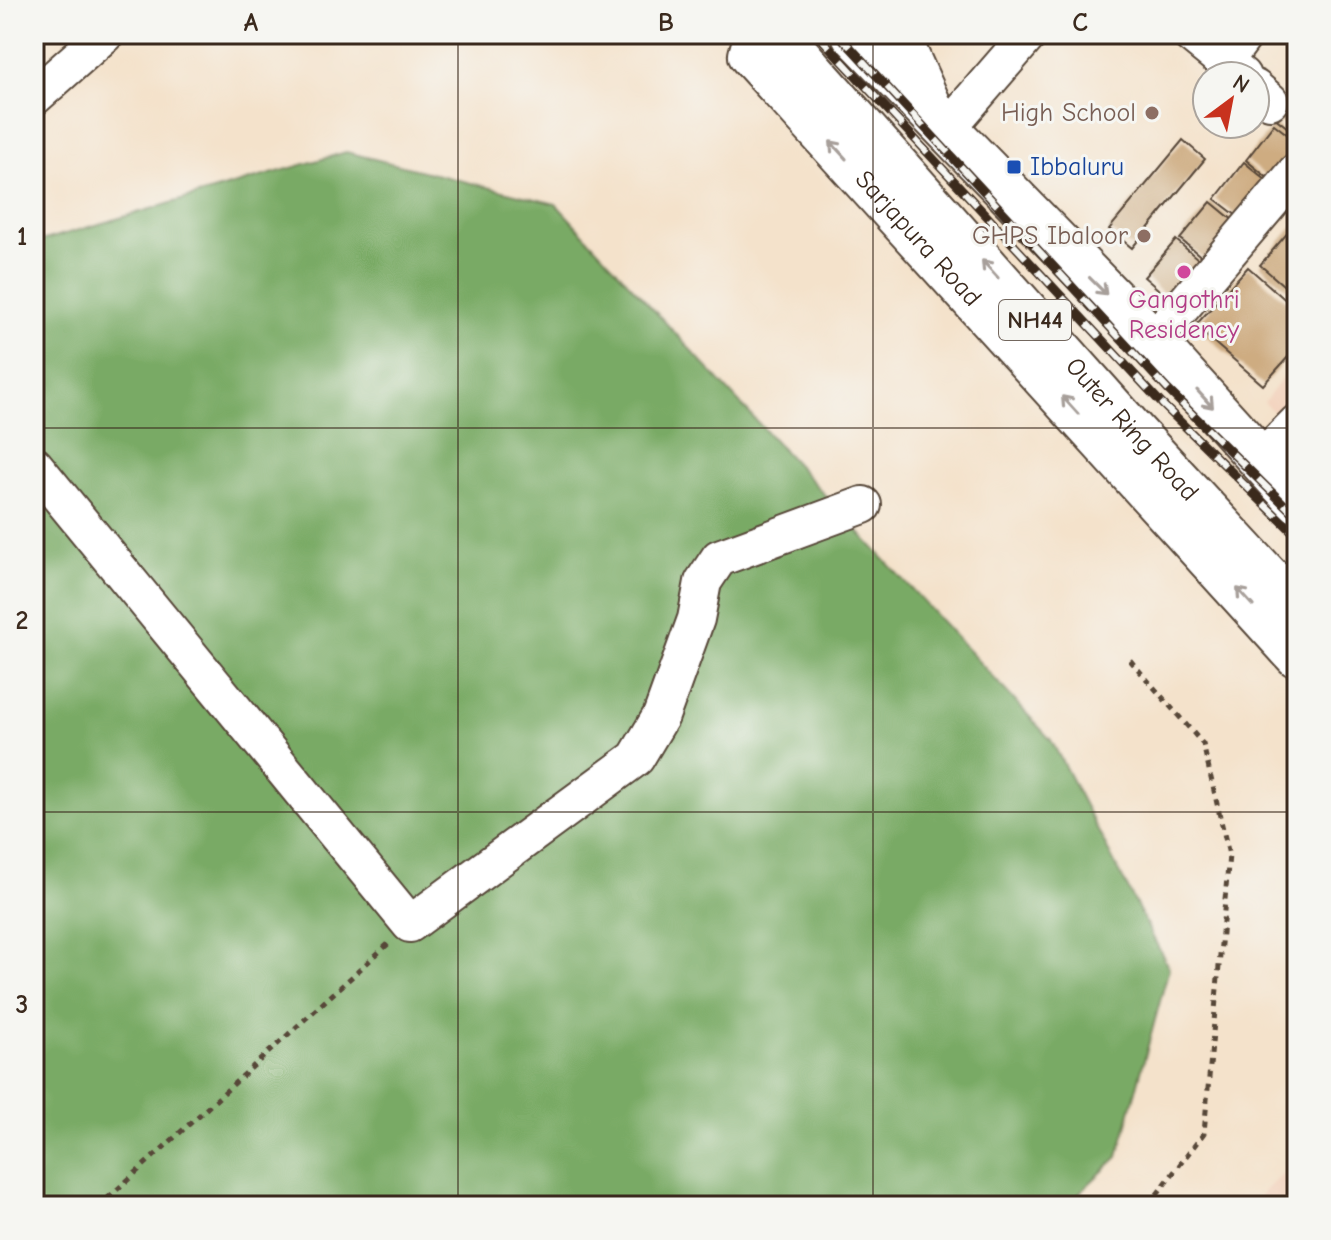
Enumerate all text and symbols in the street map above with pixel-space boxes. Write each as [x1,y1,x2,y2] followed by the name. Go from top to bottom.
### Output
[244,8,259,38] text: A
[658,8,674,38] text: B
[1072,8,1088,38] text: C
[1191,60,1271,140] north arrow
[1228,69,1254,99] text: N
[1001,98,1136,128] place label: High School
[1143,104,1161,122] marker: High School
[830,141,848,161] one-way arrow
[1030,152,1124,182] place label: Ibbaluru
[1005,158,1023,176] marker: Ibbaluru
[849,165,987,313] street label: Sarjapura Road
[972,221,1129,251] place label: GHPS Ibaloor
[17,222,27,252] text: 1
[1135,227,1153,245] marker: GHPS Ibaloor
[981,260,999,280] one-way arrow
[1175,263,1193,281] marker: Gangothri Residency
[1088,276,1107,295] one-way arrow
[1128,285,1240,345] place label: Gangothri Residency
[999,300,1071,340] road number: NH44
[1059,352,1204,507] street label: Outer Ring Road
[1196,388,1214,408] one-way arrow
[1061,395,1079,415] one-way arrow
[1236,588,1254,608] one-way arrow
[16,606,28,636] text: 2
[16,990,28,1020] text: 3

